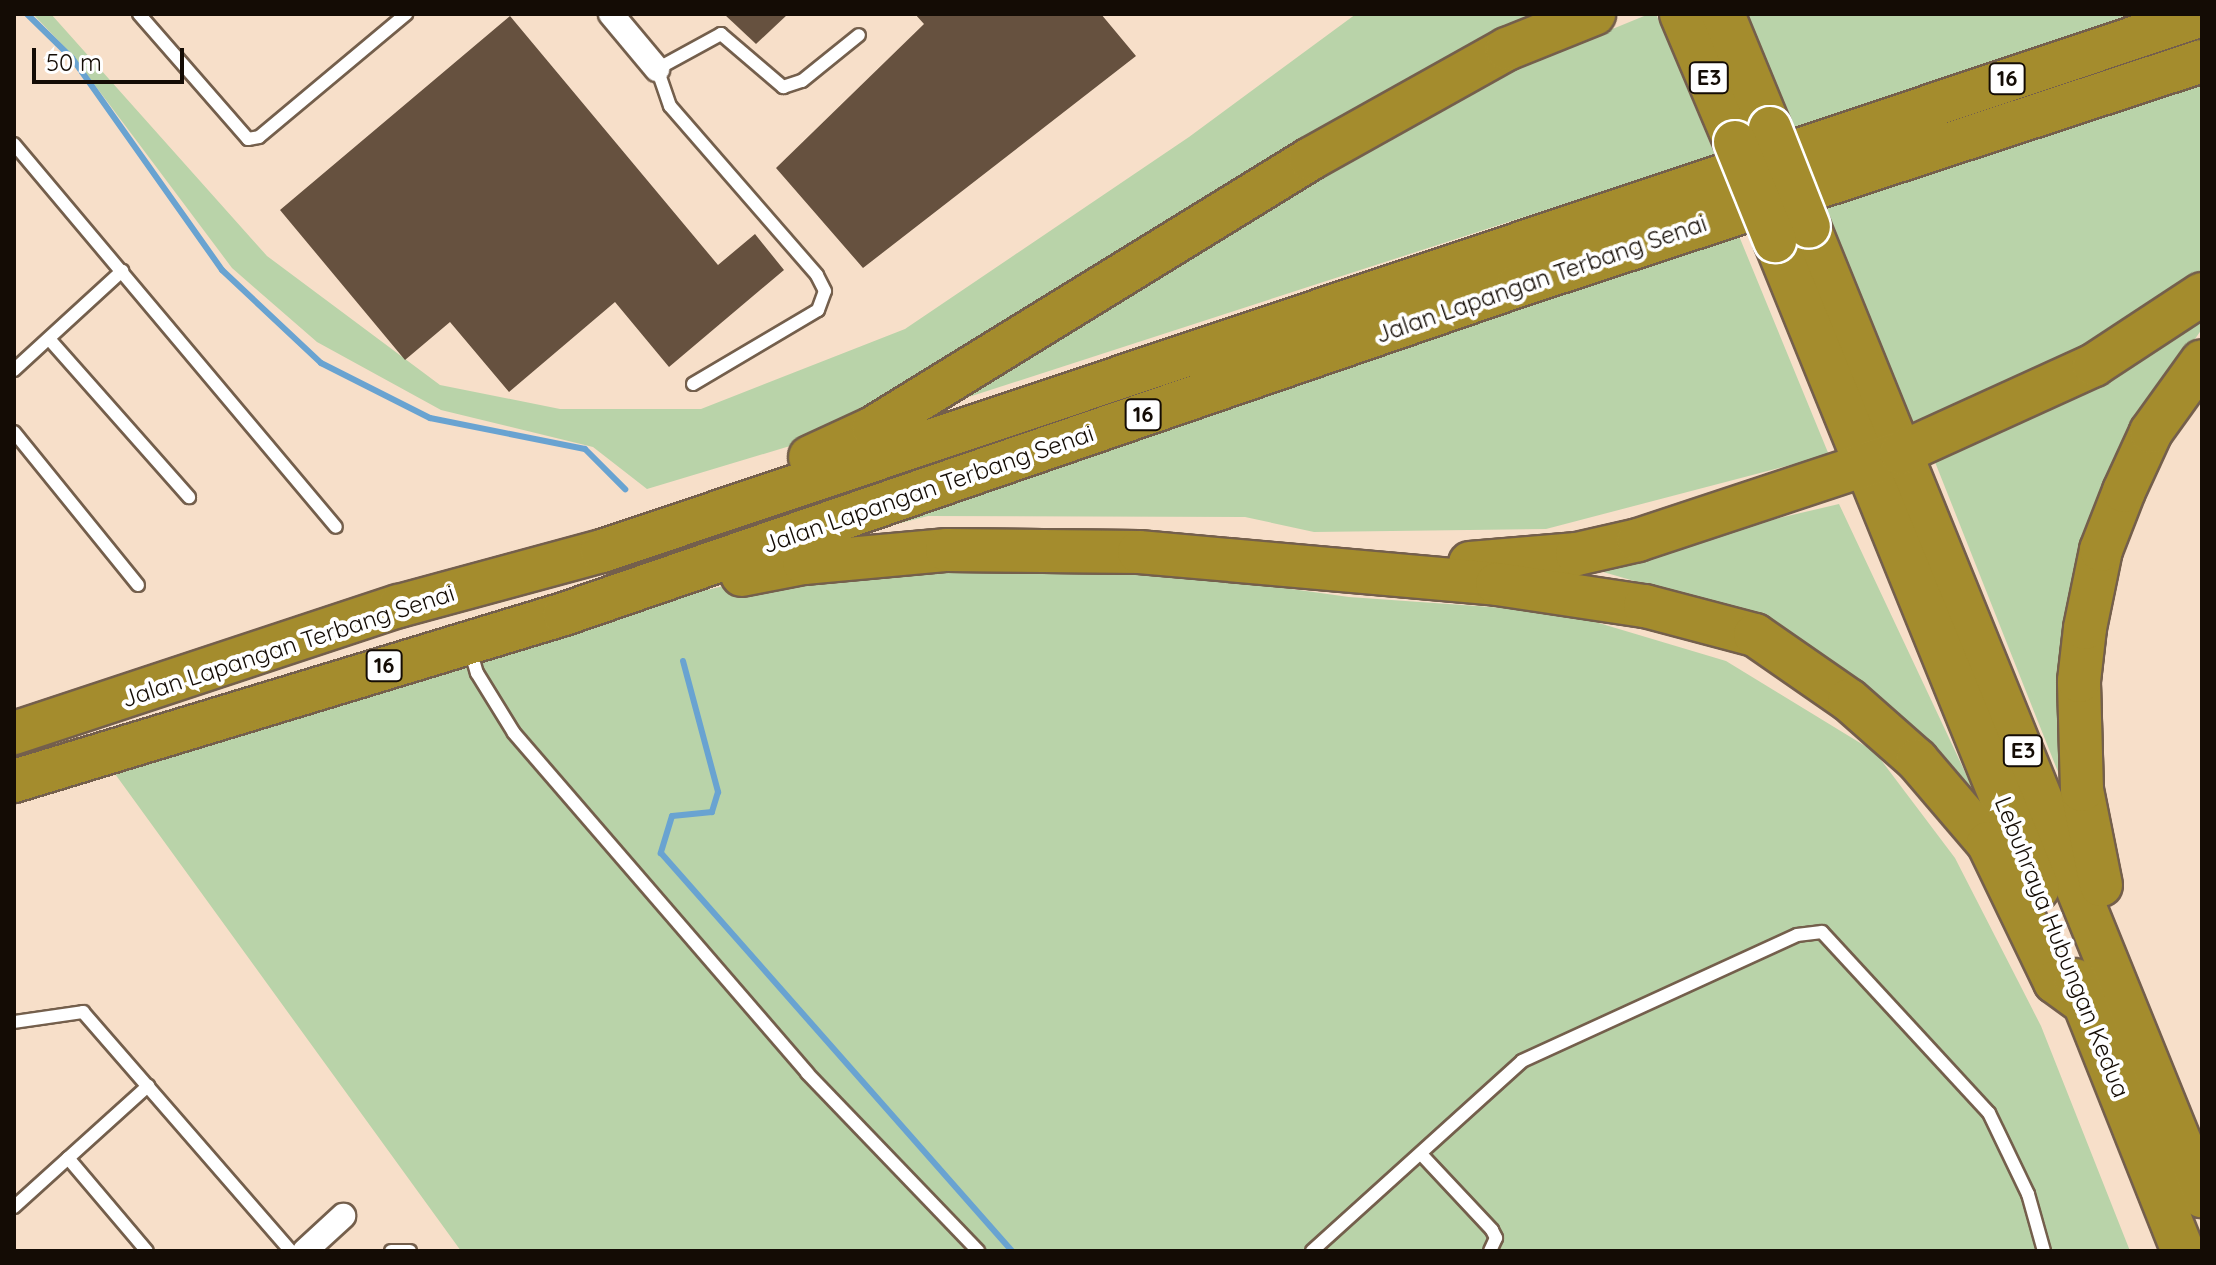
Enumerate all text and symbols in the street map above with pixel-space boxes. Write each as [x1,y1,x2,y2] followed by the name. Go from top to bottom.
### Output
[36,32,188,82] scale bar
[46,47,102,77] text: 50 m
[1687,60,1731,96] road number: E3
[1987,61,2027,97] road number: 16
[1372,209,1710,349] street label: Jalan Lapangan Terbang Senai
[1123,397,1163,433] road number: 16
[759,419,1097,559] street label: Jalan Lapangan Terbang Senai
[118,578,458,714] street label: Jalan Lapangan Terbang Senai
[364,648,404,684] road number: 16
[2001,733,2045,769] road number: E3
[1988,793,2136,1101] street label: Lebuhraya Hubungan Kedua

